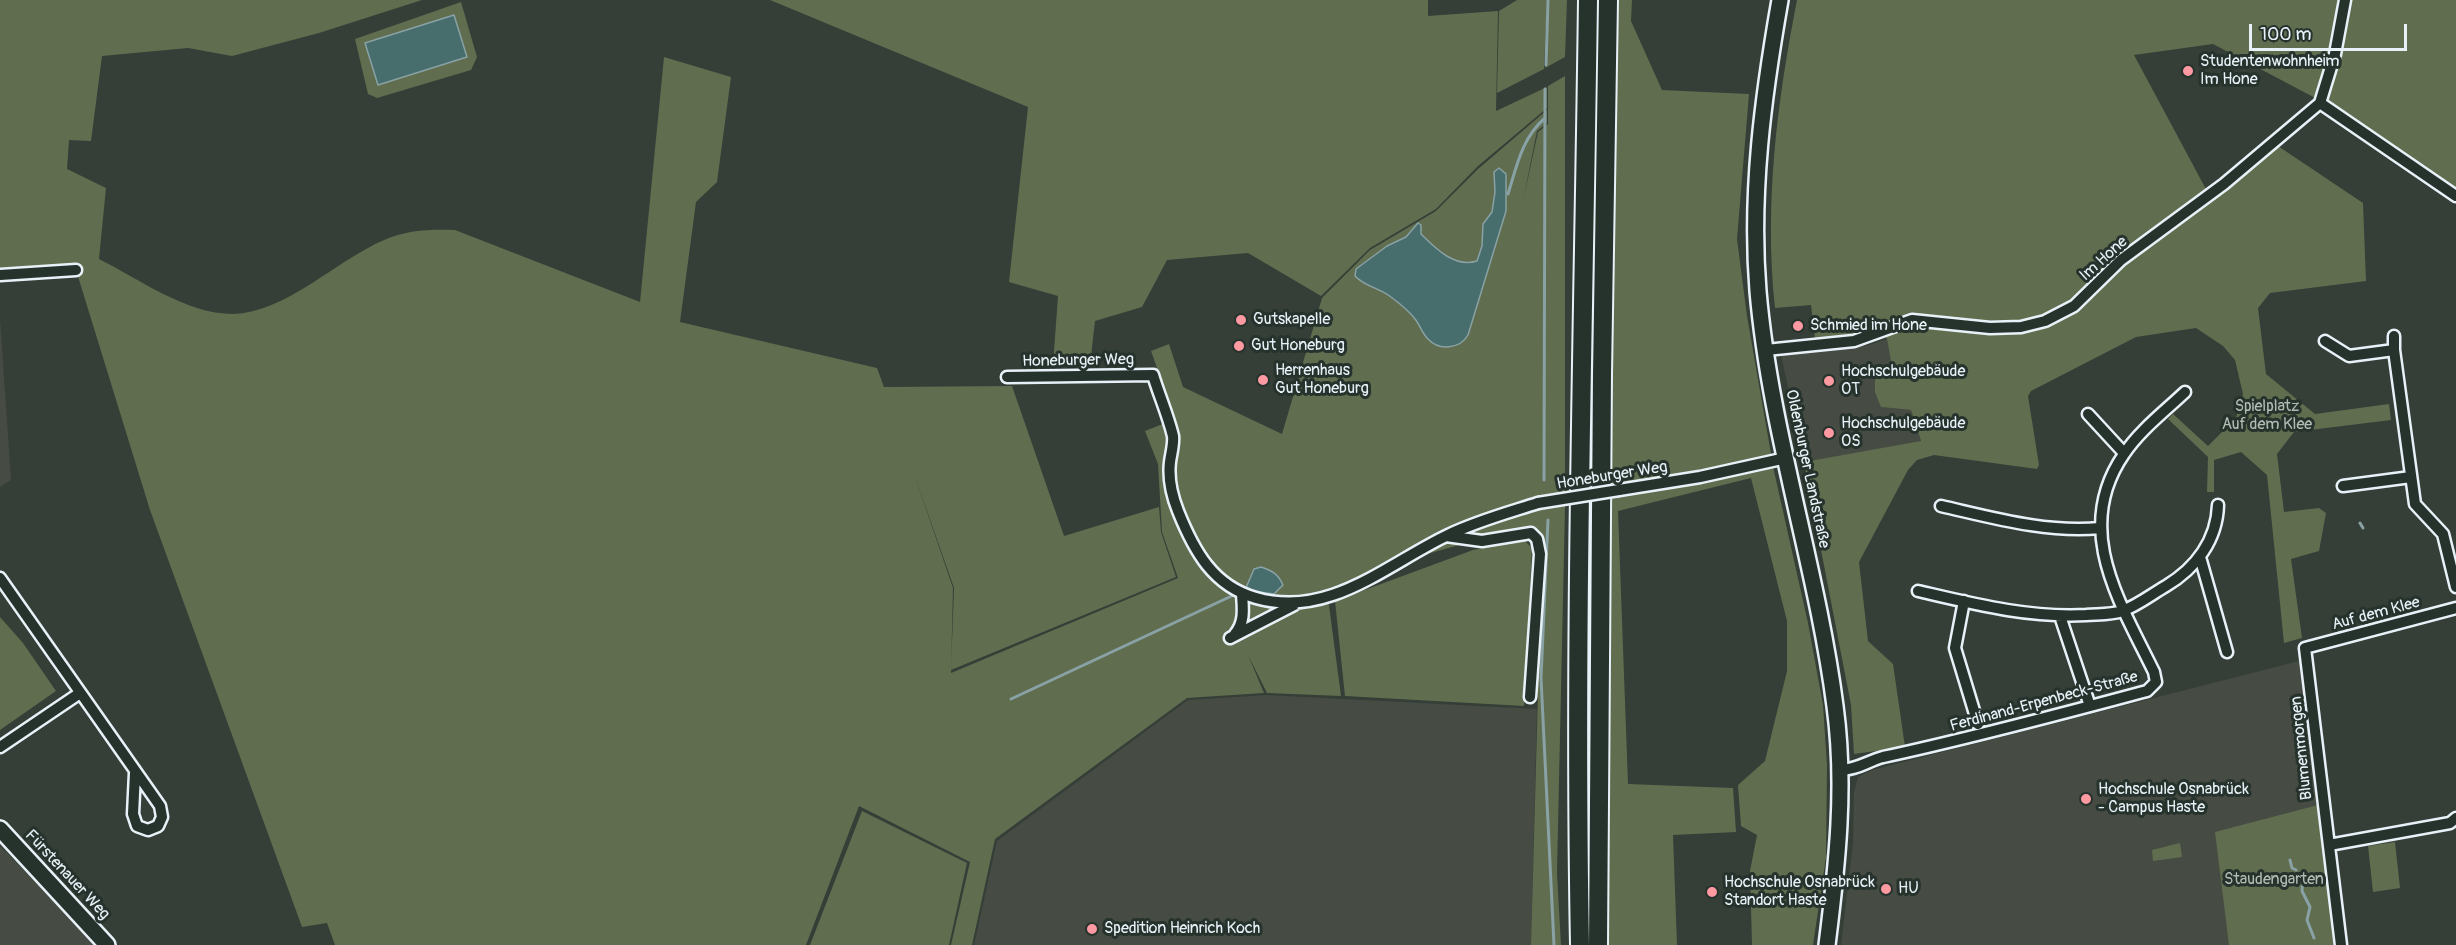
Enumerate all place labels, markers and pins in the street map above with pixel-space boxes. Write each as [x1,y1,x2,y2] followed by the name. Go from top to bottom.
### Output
[2200,52,2339,90] place label: Studentenwohnheim Im Hone
[2181,64,2195,78] marker: Studentenwohnheim Im Hone
[1253,310,1330,330] place label: Gutskapelle
[1234,313,1248,327] marker: Gutskapelle
[1810,316,1927,336] place label: Schmied im Hone
[1791,319,1805,333] marker: Schmied im Hone
[1251,336,1345,356] place label: Gut Honeburg
[1232,339,1246,353] marker: Gut Honeburg
[1275,361,1369,399] place label: Herrenhaus Gut Honeburg
[1841,362,1965,400] place label: Hochschulgebäude OT
[1256,373,1270,387] marker: Herrenhaus Gut Honeburg
[1822,374,1836,388] marker: Hochschulgebäude OT
[1841,414,1965,452] place label: Hochschulgebäude OS
[1822,426,1836,440] marker: Hochschulgebäude OS
[2098,780,2249,818] place label: Hochschule Osnabrück - Campus Haste
[2079,792,2093,806] marker: Hochschule Osnabrück - Campus Haste
[1724,873,1875,911] place label: Hochschule Osnabrück Standort Haste
[1898,879,1919,899] place label: HU
[1879,882,1893,896] marker: HU
[1705,885,1719,899] marker: Hochschule Osnabrück Standort Haste
[1104,919,1260,939] place label: Spedition Heinrich Koch
[1085,922,1099,936] marker: Spedition Heinrich Koch

